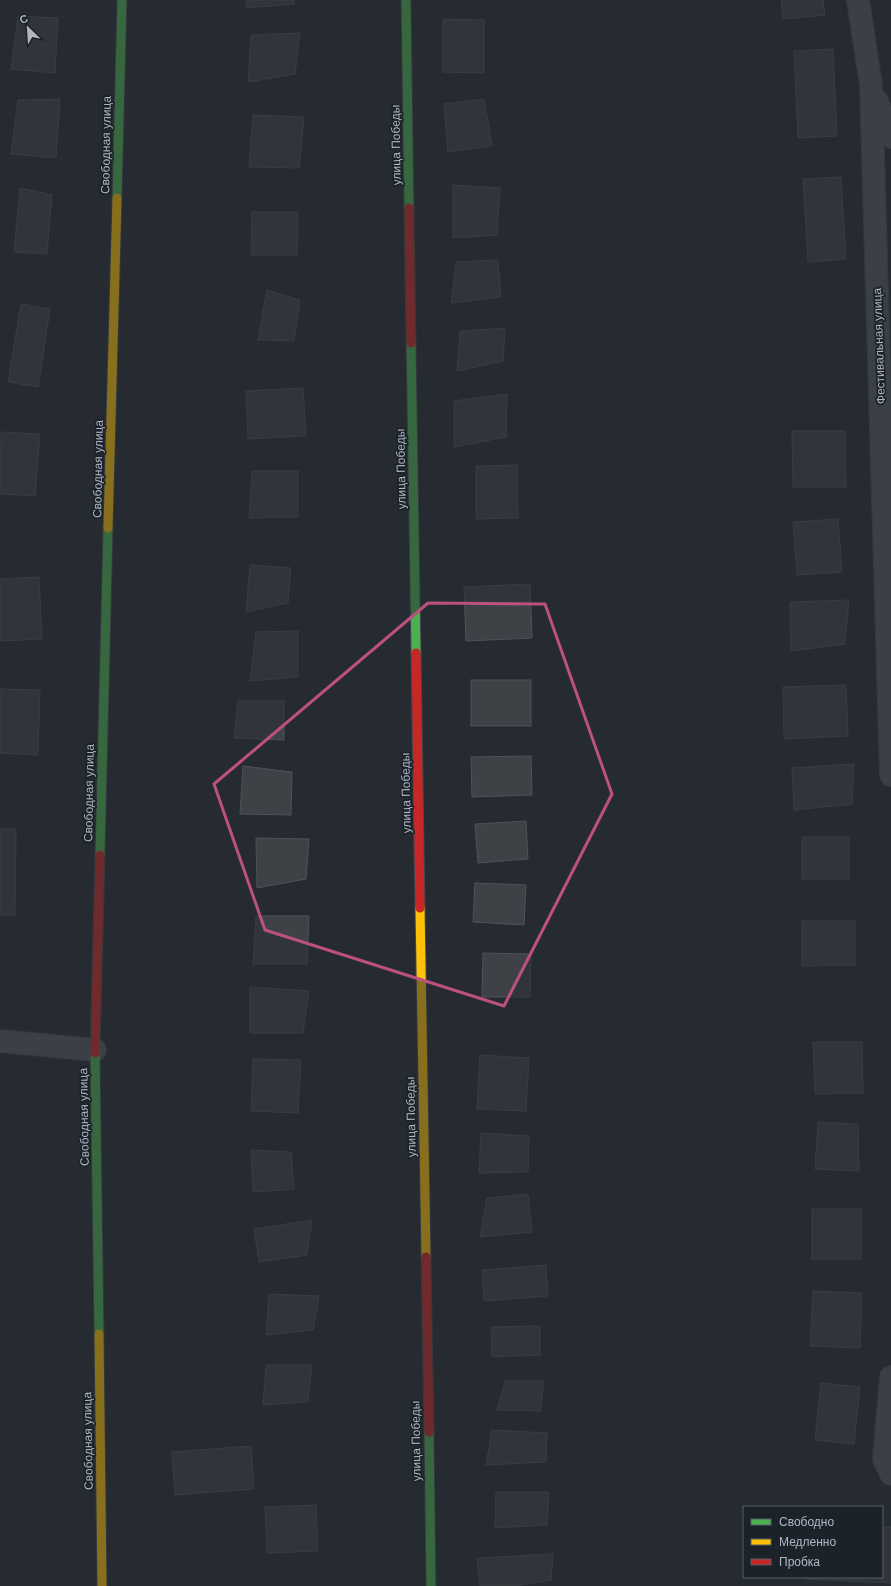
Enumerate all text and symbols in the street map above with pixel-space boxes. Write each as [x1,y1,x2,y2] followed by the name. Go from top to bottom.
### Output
[8,8,48,48] north arrow
[18,12,30,26] text: С
[98,96,114,194] street label: Свободная улица
[388,105,404,185] street label: улица Победы
[870,287,888,404] street label: Фестивальная улица
[90,420,106,518] street label: Свободная улица
[393,429,409,509] street label: улица Победы
[81,744,97,842] street label: Свободная улица
[398,753,414,833] street label: улица Победы
[76,1068,92,1166] street label: Свободная улица
[403,1077,419,1157] street label: улица Победы
[80,1392,96,1490] street label: Свободная улица
[408,1401,424,1481] street label: улица Победы
[743,1506,883,1578] legend
[779,1515,834,1529] text: Свободно
[779,1535,836,1549] text: Медленно
[779,1555,820,1569] text: Пробка

